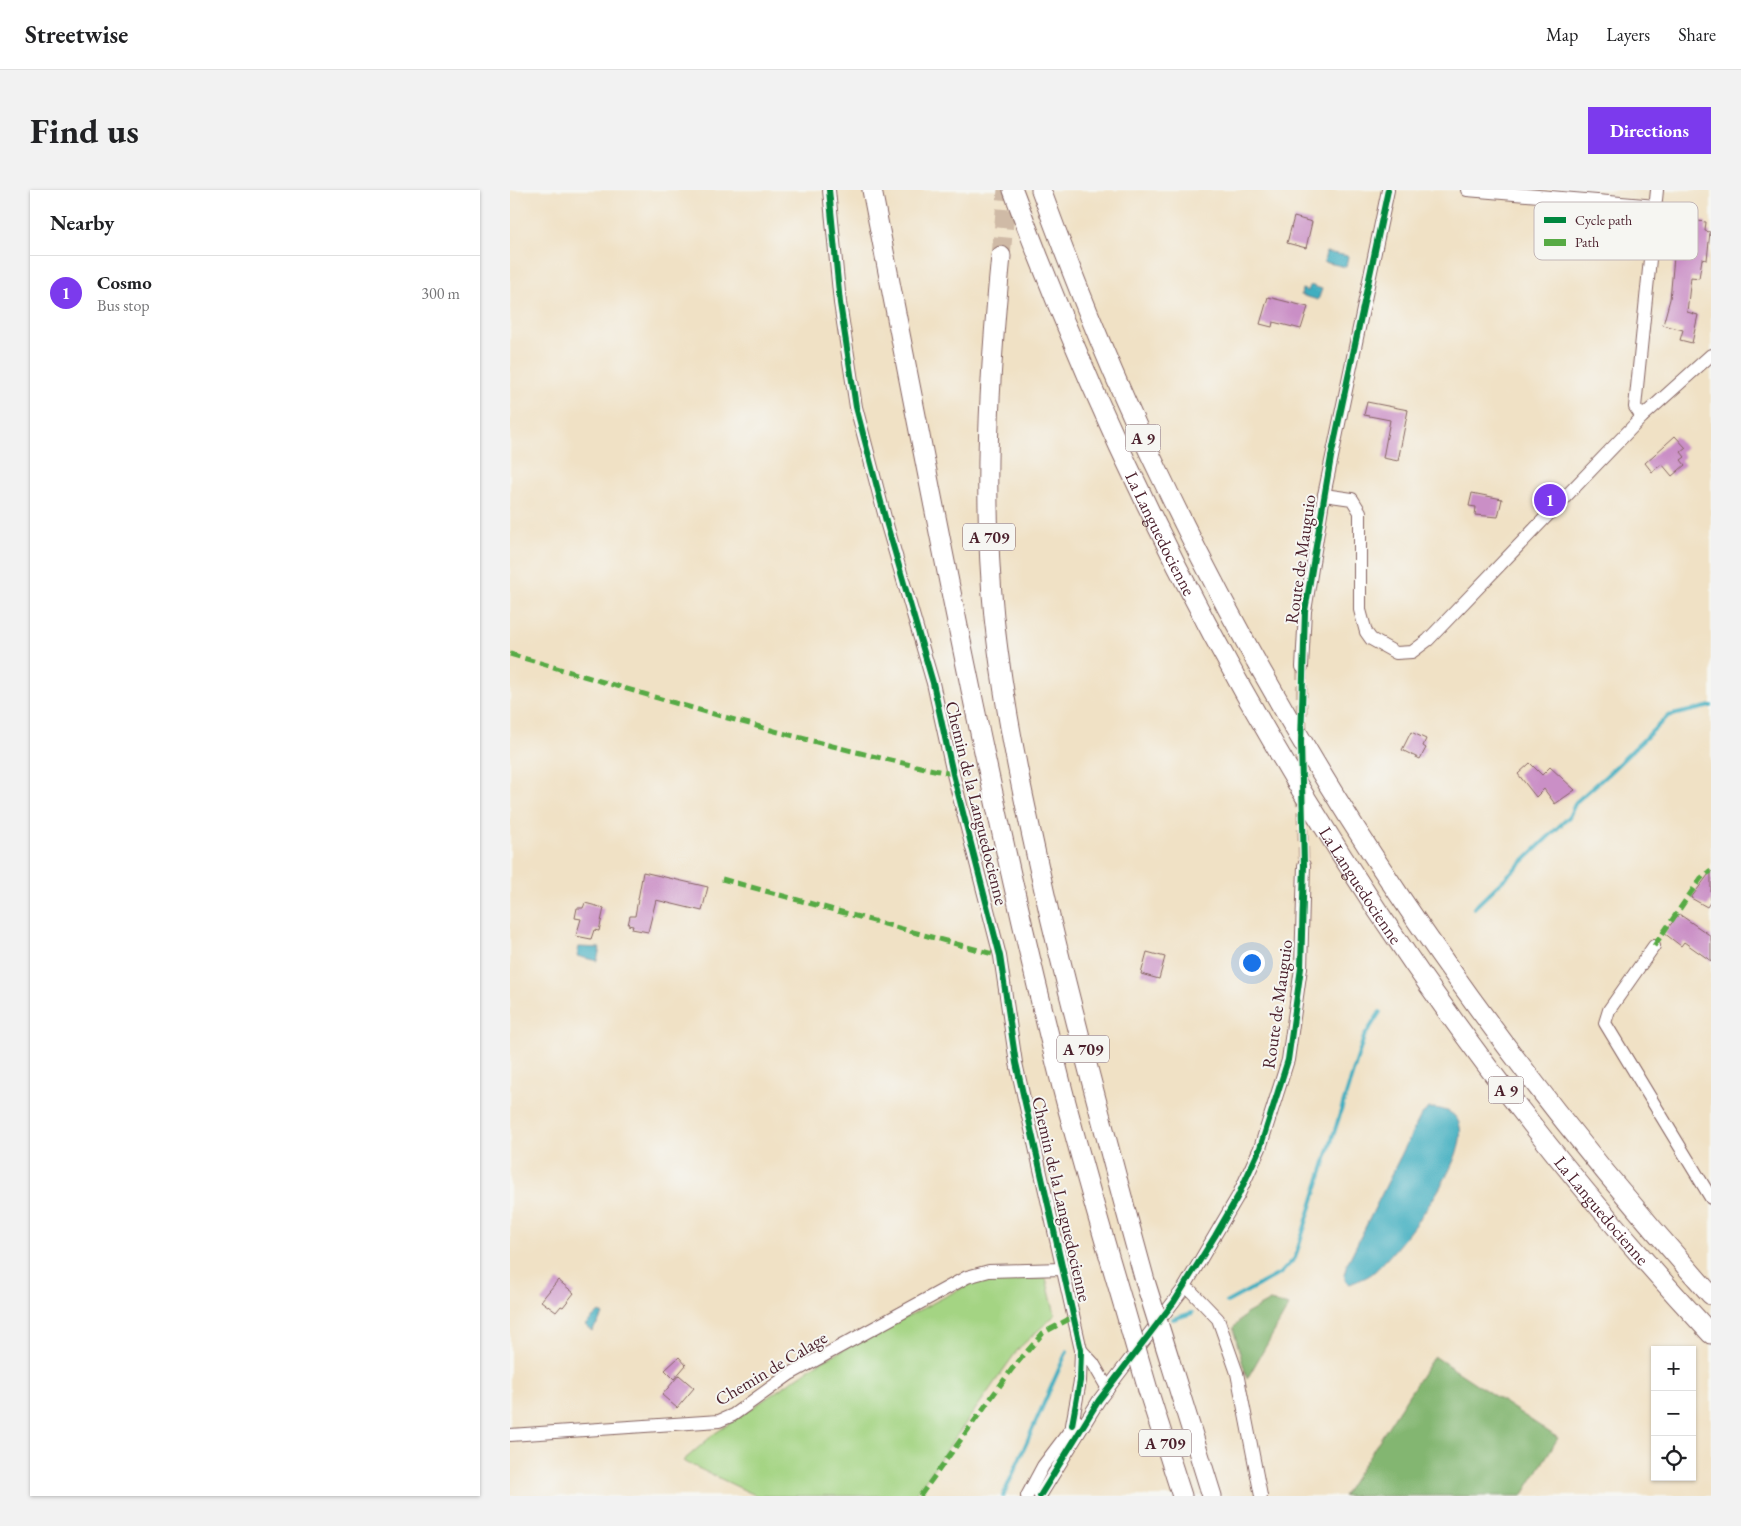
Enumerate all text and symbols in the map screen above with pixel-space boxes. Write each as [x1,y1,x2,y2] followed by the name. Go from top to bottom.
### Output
[25,19,128,50] text: Streetwise
[1546,23,1578,46] text: Map
[1606,23,1650,46] text: Layers
[1678,23,1716,46] text: Share
[1588,107,1711,154] button: Directions
[30,108,139,153] text: Find us
[1534,202,1698,260] legend
[50,209,114,236] text: Nearby
[1575,211,1632,229] text: Cycle path
[1575,233,1599,251] text: Path
[97,270,152,295] text: Cosmo
[62,283,70,304] text: 1
[421,283,460,304] text: 300 m
[97,295,150,316] text: Bus stop
[1126,424,1160,452] road number: A 9
[1121,468,1201,599] street label: La Languedocienne
[1534,481,1566,519] pin: 1
[1280,493,1320,625] street label: Route de Mauguio
[963,524,1015,551] road number: A 709
[940,699,1014,907] street label: Chemin de la Languedocienne
[1315,822,1408,948] street label: La Languedocienne
[1257,938,1297,1070] street label: Route de Mauguio
[1239,950,1265,976] your location
[1057,1036,1109,1062] road number: A 709
[1488,1076,1524,1104] road number: A 9
[1027,1094,1097,1304] street label: Chemin de la Languedocienne
[1550,1151,1655,1269] street label: La Languedocienne
[711,1326,831,1410] street label: Chemin de Calage
[1651,1346,1696,1481] map controls
[1651,1346,1696,1391] button: +
[1651,1391,1696,1436] button: −
[1139,1430,1191,1456] road number: A 709
[1651,1436,1696,1481] button: locate

